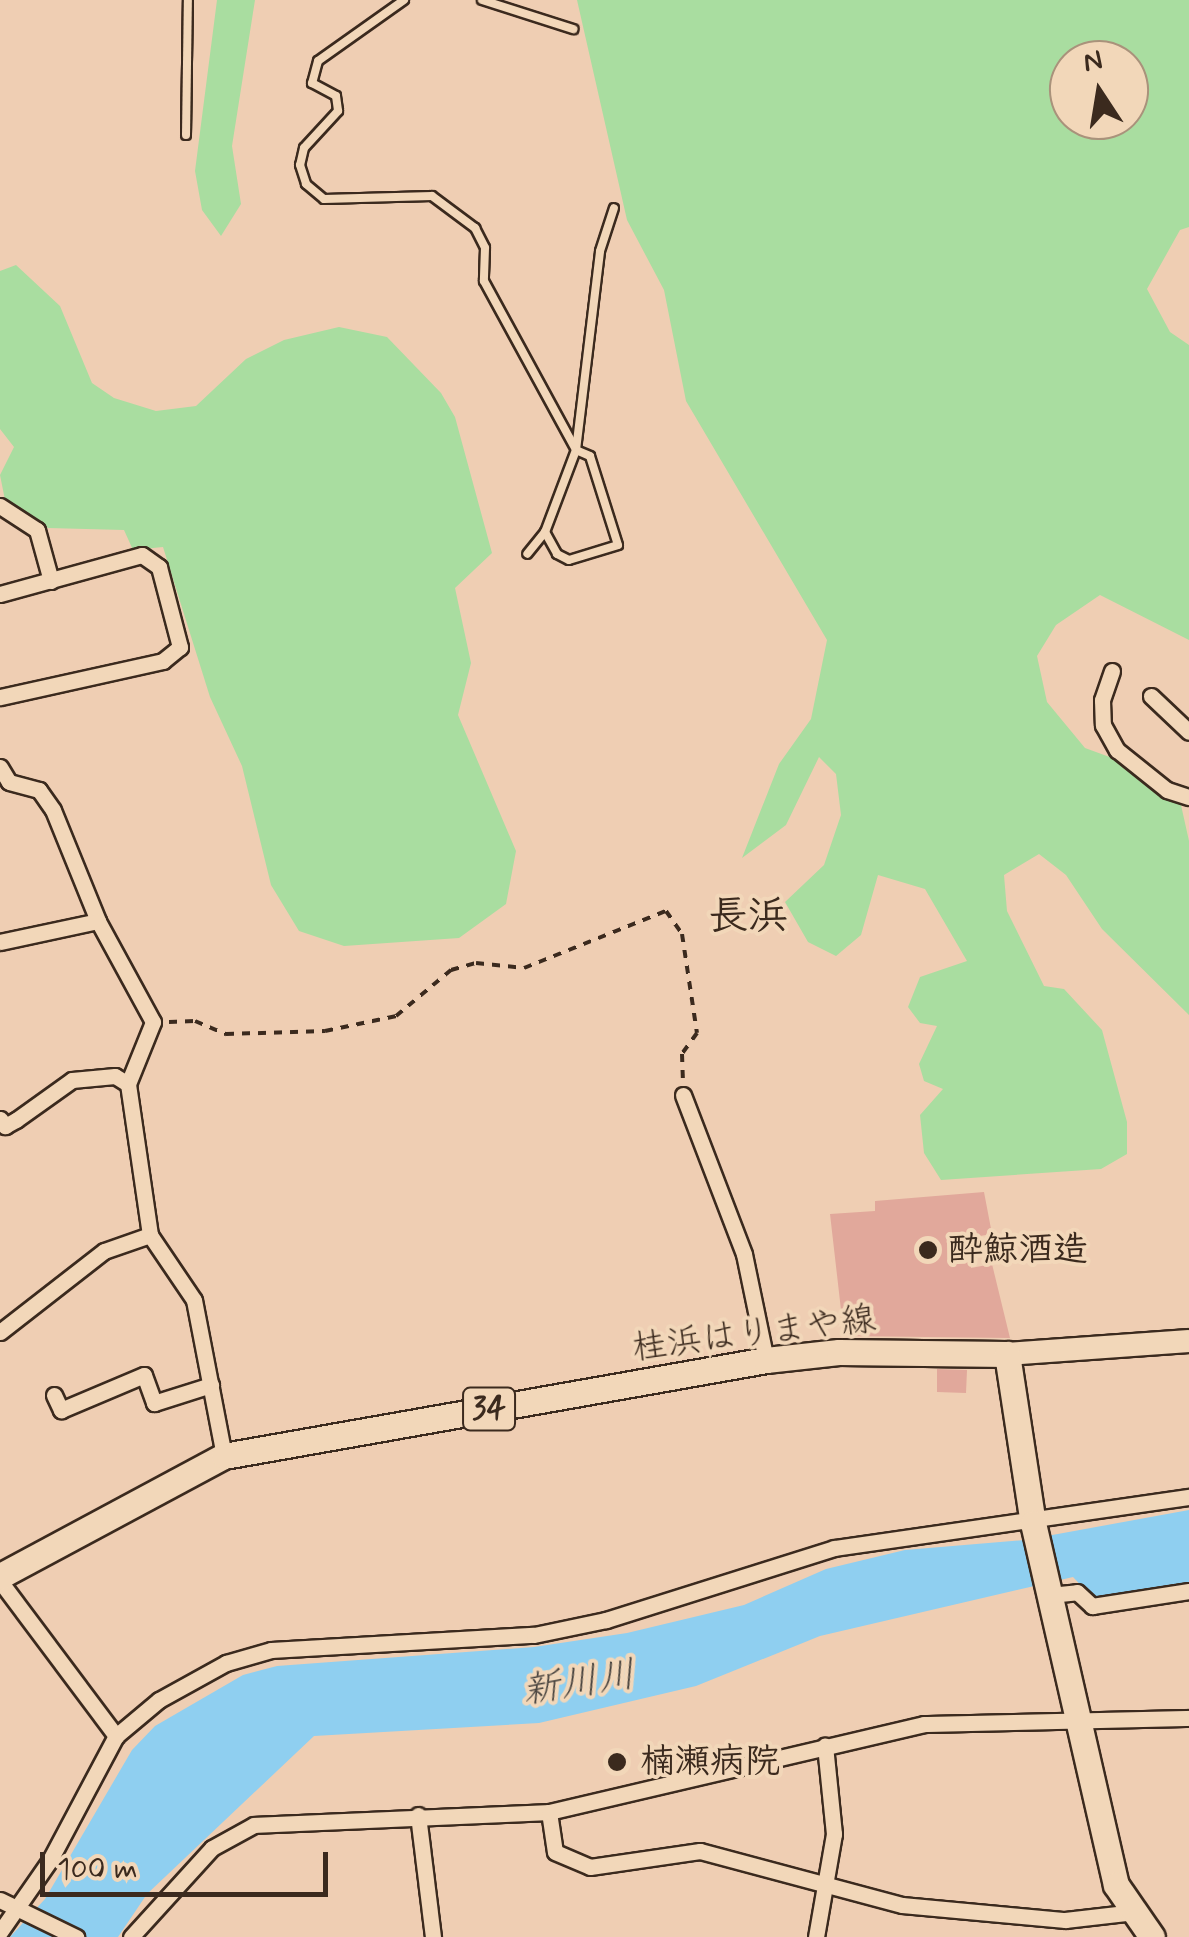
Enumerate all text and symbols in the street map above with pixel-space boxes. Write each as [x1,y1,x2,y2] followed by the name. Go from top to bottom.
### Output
[1049,40,1149,140] north arrow
[1080,42,1106,82] text: N
[708,893,788,941] district label: 長浜
[948,1229,1088,1271] place label: 酔鯨酒造
[917,1239,939,1261] marker: 酔鯨酒造
[630,1298,878,1370] street label: 桂浜はりまや線
[462,1382,516,1436] road number: 34
[519,1653,639,1715] water label: 新川川
[640,1741,780,1783] place label: 楠瀬病院
[604,1749,630,1775] marker: 楠瀬病院
[45,1832,332,1894] scale bar
[57,1850,138,1889] text: 100 m

